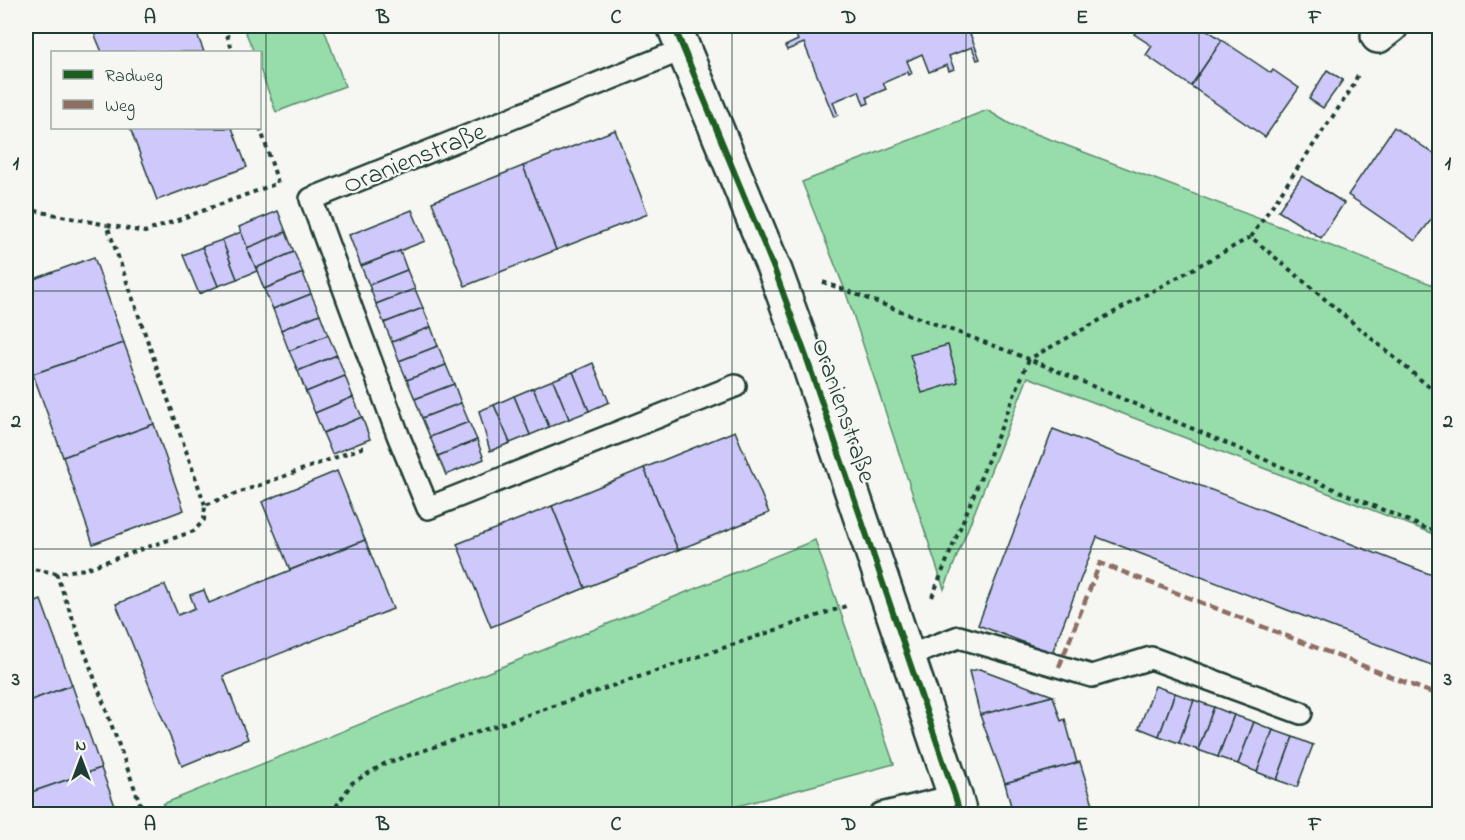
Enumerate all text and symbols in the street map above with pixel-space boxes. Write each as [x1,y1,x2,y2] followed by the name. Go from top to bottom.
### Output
[144,4,156,33] text: A
[375,4,390,33] text: B
[611,4,622,33] text: C
[841,4,856,33] text: D
[1076,4,1088,33] text: E
[1308,4,1322,33] text: F
[51,51,261,129] legend
[105,64,163,91] text: Radweg
[105,94,135,121] text: Weg
[338,114,492,206] street label: Oranienstraße
[13,150,20,179] text: 1
[1445,150,1452,179] text: 1
[800,334,885,489] street label: Oranienstraße
[10,408,21,437] text: 2
[1442,408,1453,437] text: 2
[11,666,20,695] text: 3
[1443,666,1452,695] text: 3
[51,729,111,789] north arrow
[76,734,87,758] text: N
[144,811,156,840] text: A
[375,811,390,840] text: B
[611,811,622,840] text: C
[841,811,856,840] text: D
[1076,811,1088,840] text: E
[1308,811,1322,840] text: F

